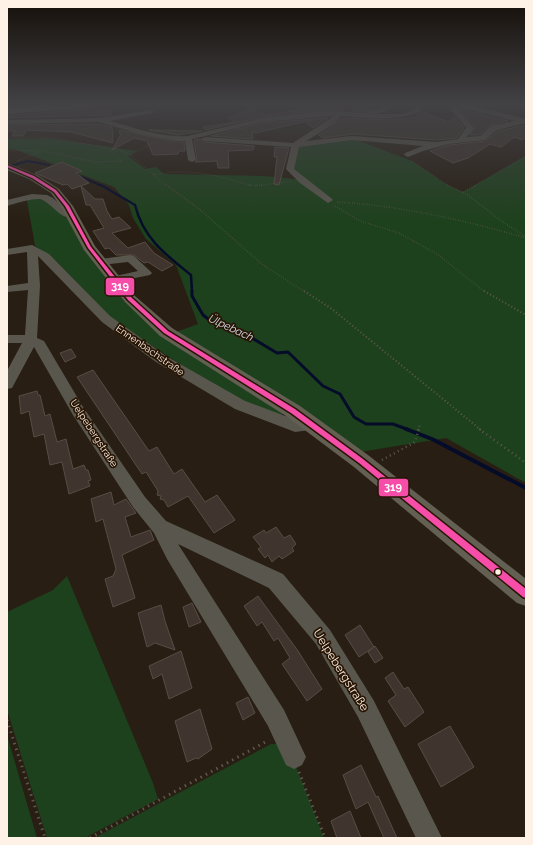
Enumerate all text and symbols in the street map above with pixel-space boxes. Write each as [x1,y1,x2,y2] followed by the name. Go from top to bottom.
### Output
[105,277,135,296] line badge: 319
[111,280,130,293] text: 319
[206,312,256,344] water label: Ülpebach
[114,322,186,378] street label: Ennenbachstraße
[68,397,120,469] street label: Uelpebergstraße
[378,478,409,497] line badge: 319
[384,481,403,494] text: 319
[493,567,503,577] unlabelled marker
[310,627,372,713] street label: Uelpebergstraße

